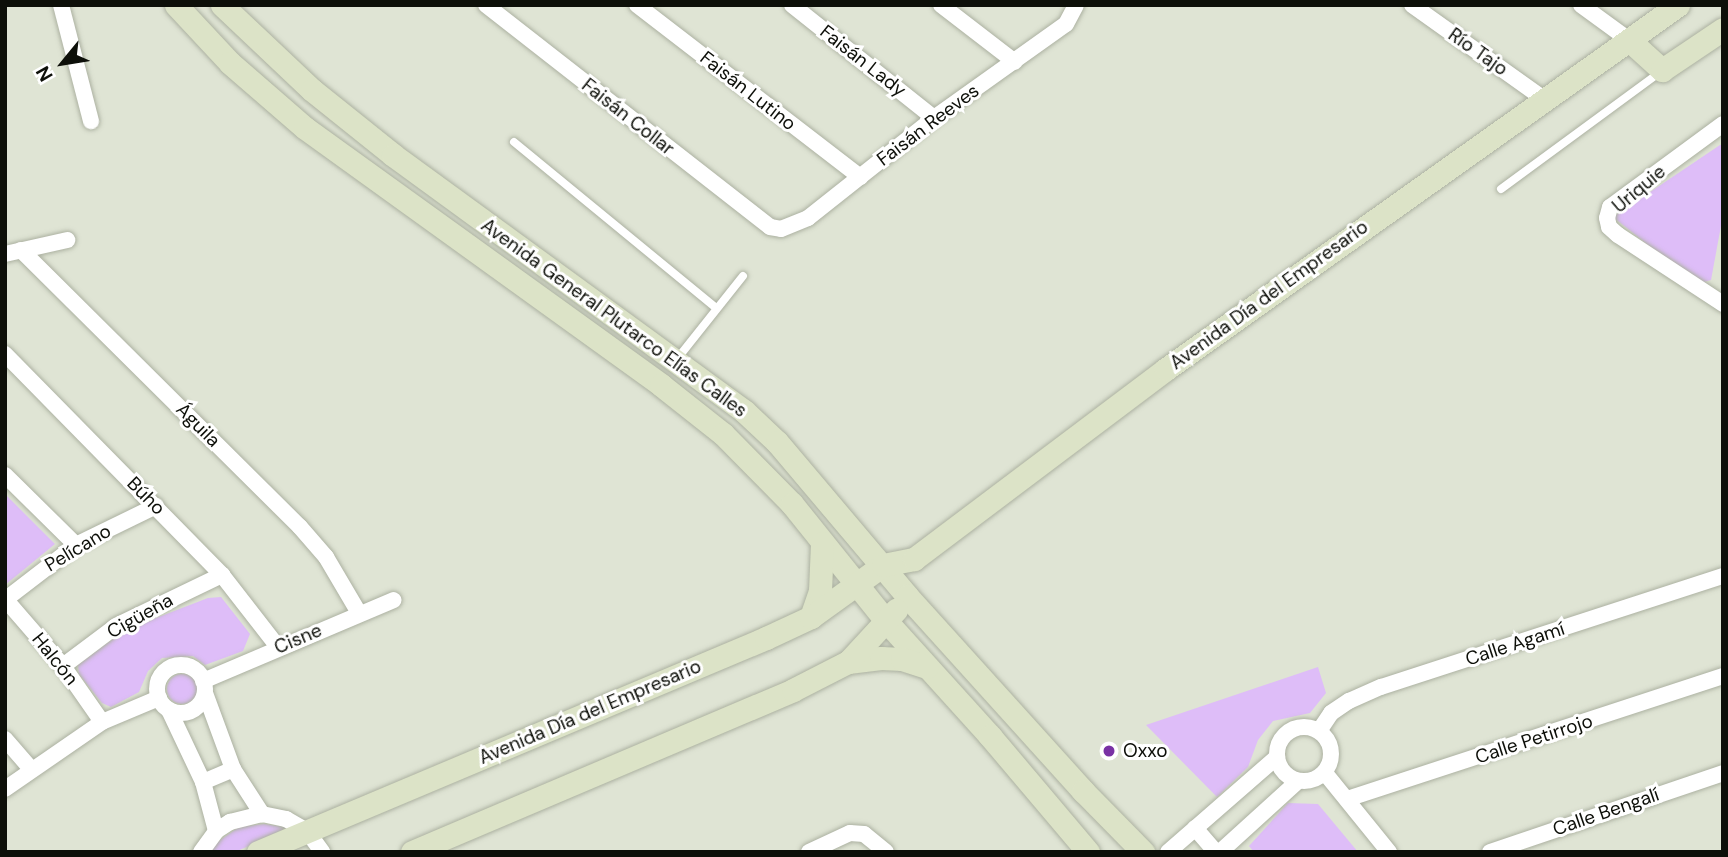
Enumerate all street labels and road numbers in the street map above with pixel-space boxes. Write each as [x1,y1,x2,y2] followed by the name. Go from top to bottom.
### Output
[815,20,911,102] street label: Faisán Lady
[1444,23,1512,81] street label: Río Tajo
[696,47,800,135] street label: Faisán Lutino
[577,74,679,160] street label: Faisán Collar
[872,79,984,171] street label: Faisán Reeves
[1608,160,1670,218] street label: Uriquie
[477,214,751,422] street label: Avenida General Plutarco Elías Calles
[1166,215,1372,375] street label: Avenida Día del Empresario
[171,398,225,452] street label: Águila
[122,472,170,520] street label: Búho
[41,519,115,577] street label: Pelícano
[103,589,177,643] street label: Cigüeña
[1462,617,1568,671] street label: Calle Agamí
[271,619,325,659] street label: Cisne
[27,628,83,690] street label: Halcón
[475,655,705,769] street label: Avenida Día del Empresario
[1472,709,1596,769] street label: Calle Petirrojo
[1550,783,1662,841] street label: Calle Bengalí

